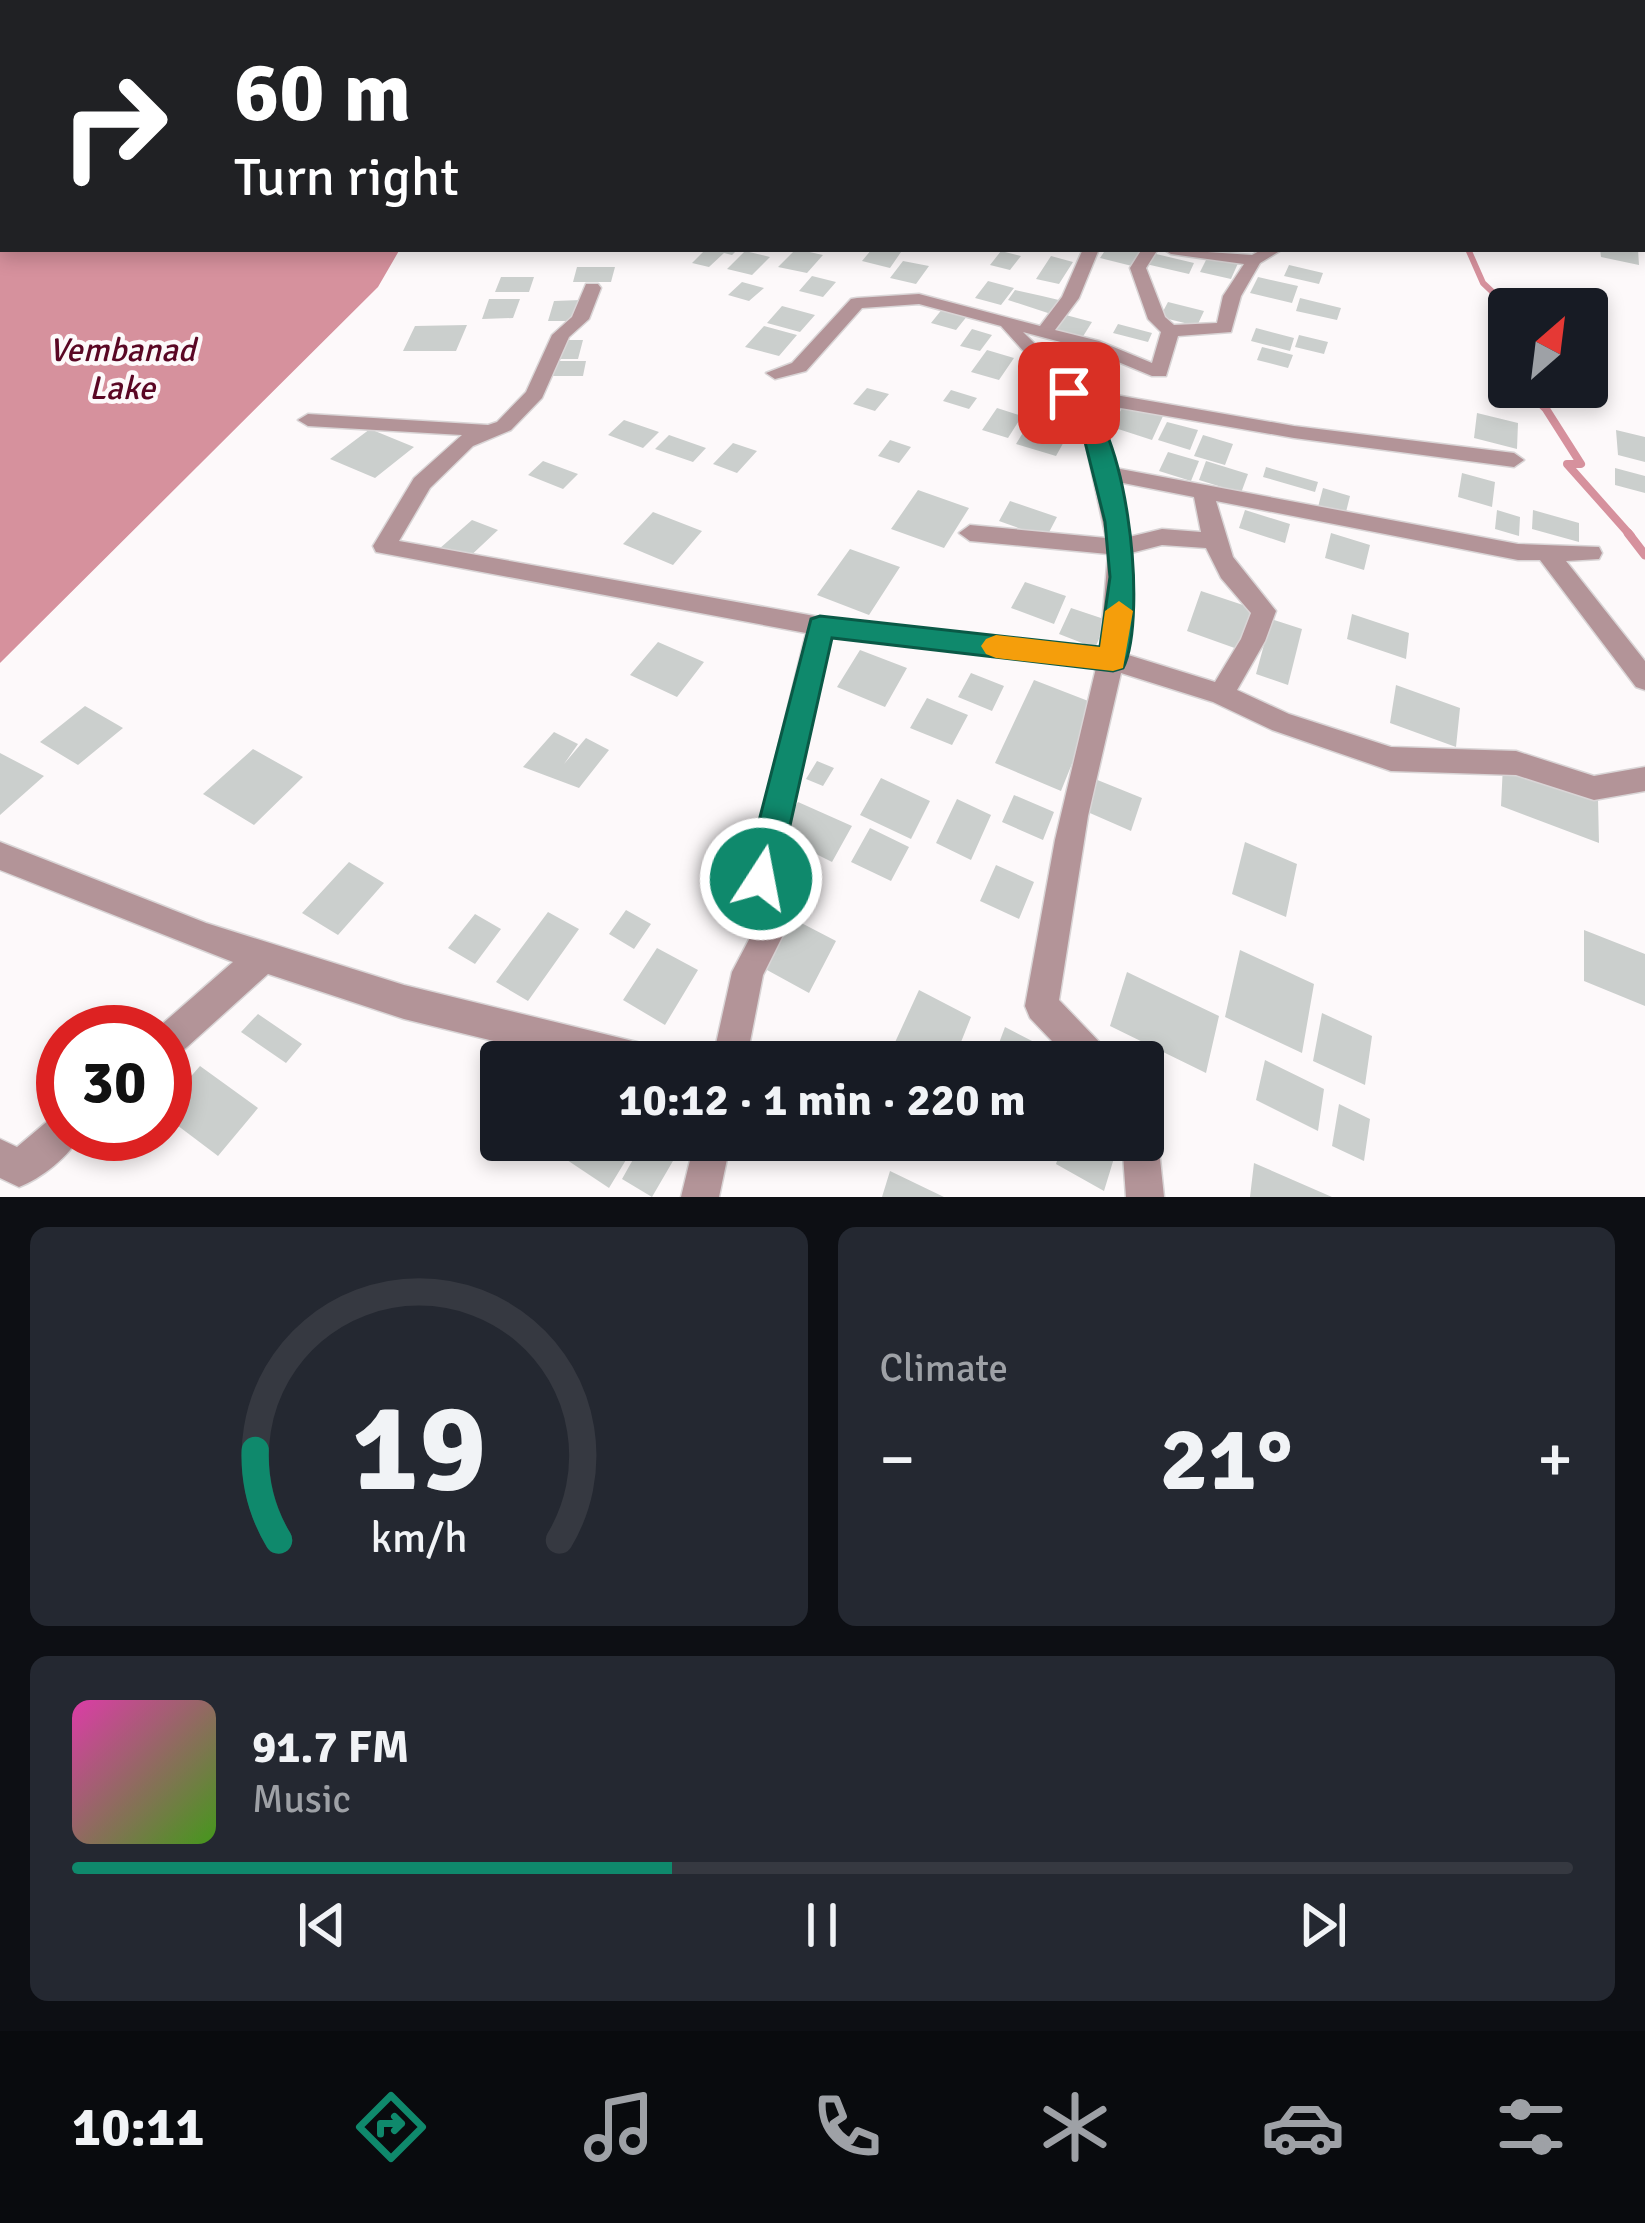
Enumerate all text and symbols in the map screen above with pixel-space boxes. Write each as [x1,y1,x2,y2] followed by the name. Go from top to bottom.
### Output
[234,41,411,145] text: 60 m
[36,48,192,204] icon: right
[234,144,459,211] text: Turn right
[1488,288,1608,408] north arrow
[1488,288,1608,408] map controls
[49,330,199,409] water label: Vembanad Lake
[1018,342,1120,444] pin
[1036,360,1102,426] icon: arrive
[698,816,824,942] position arrow
[36,1005,192,1161] speed limit sign: 30
[618,1073,1026,1128] text: 10:12 · 1 min · 220 m
[880,1344,1008,1392] text: Climate
[351,1372,486,1525] text: 19
[1160,1404,1293,1515] text: 21°
[880,1419,915,1500] text: −
[1537,1419,1573,1500] text: +
[370,1511,467,1564] text: km/h
[252,1720,409,1775] text: 91.7 FM
[252,1775,351,1823] text: Music
[289,1892,355,1958] icon: previous
[789,1892,855,1958] icon: pause
[1290,1892,1356,1958] icon: next
[349,2085,433,2169] icon: directions
[577,2085,661,2169] icon: music
[805,2085,889,2169] icon: phone
[1033,2085,1117,2169] icon: climate
[1261,2085,1345,2169] icon: car
[1489,2085,1573,2169] icon: filters
[72,2094,205,2161] text: 10:11

